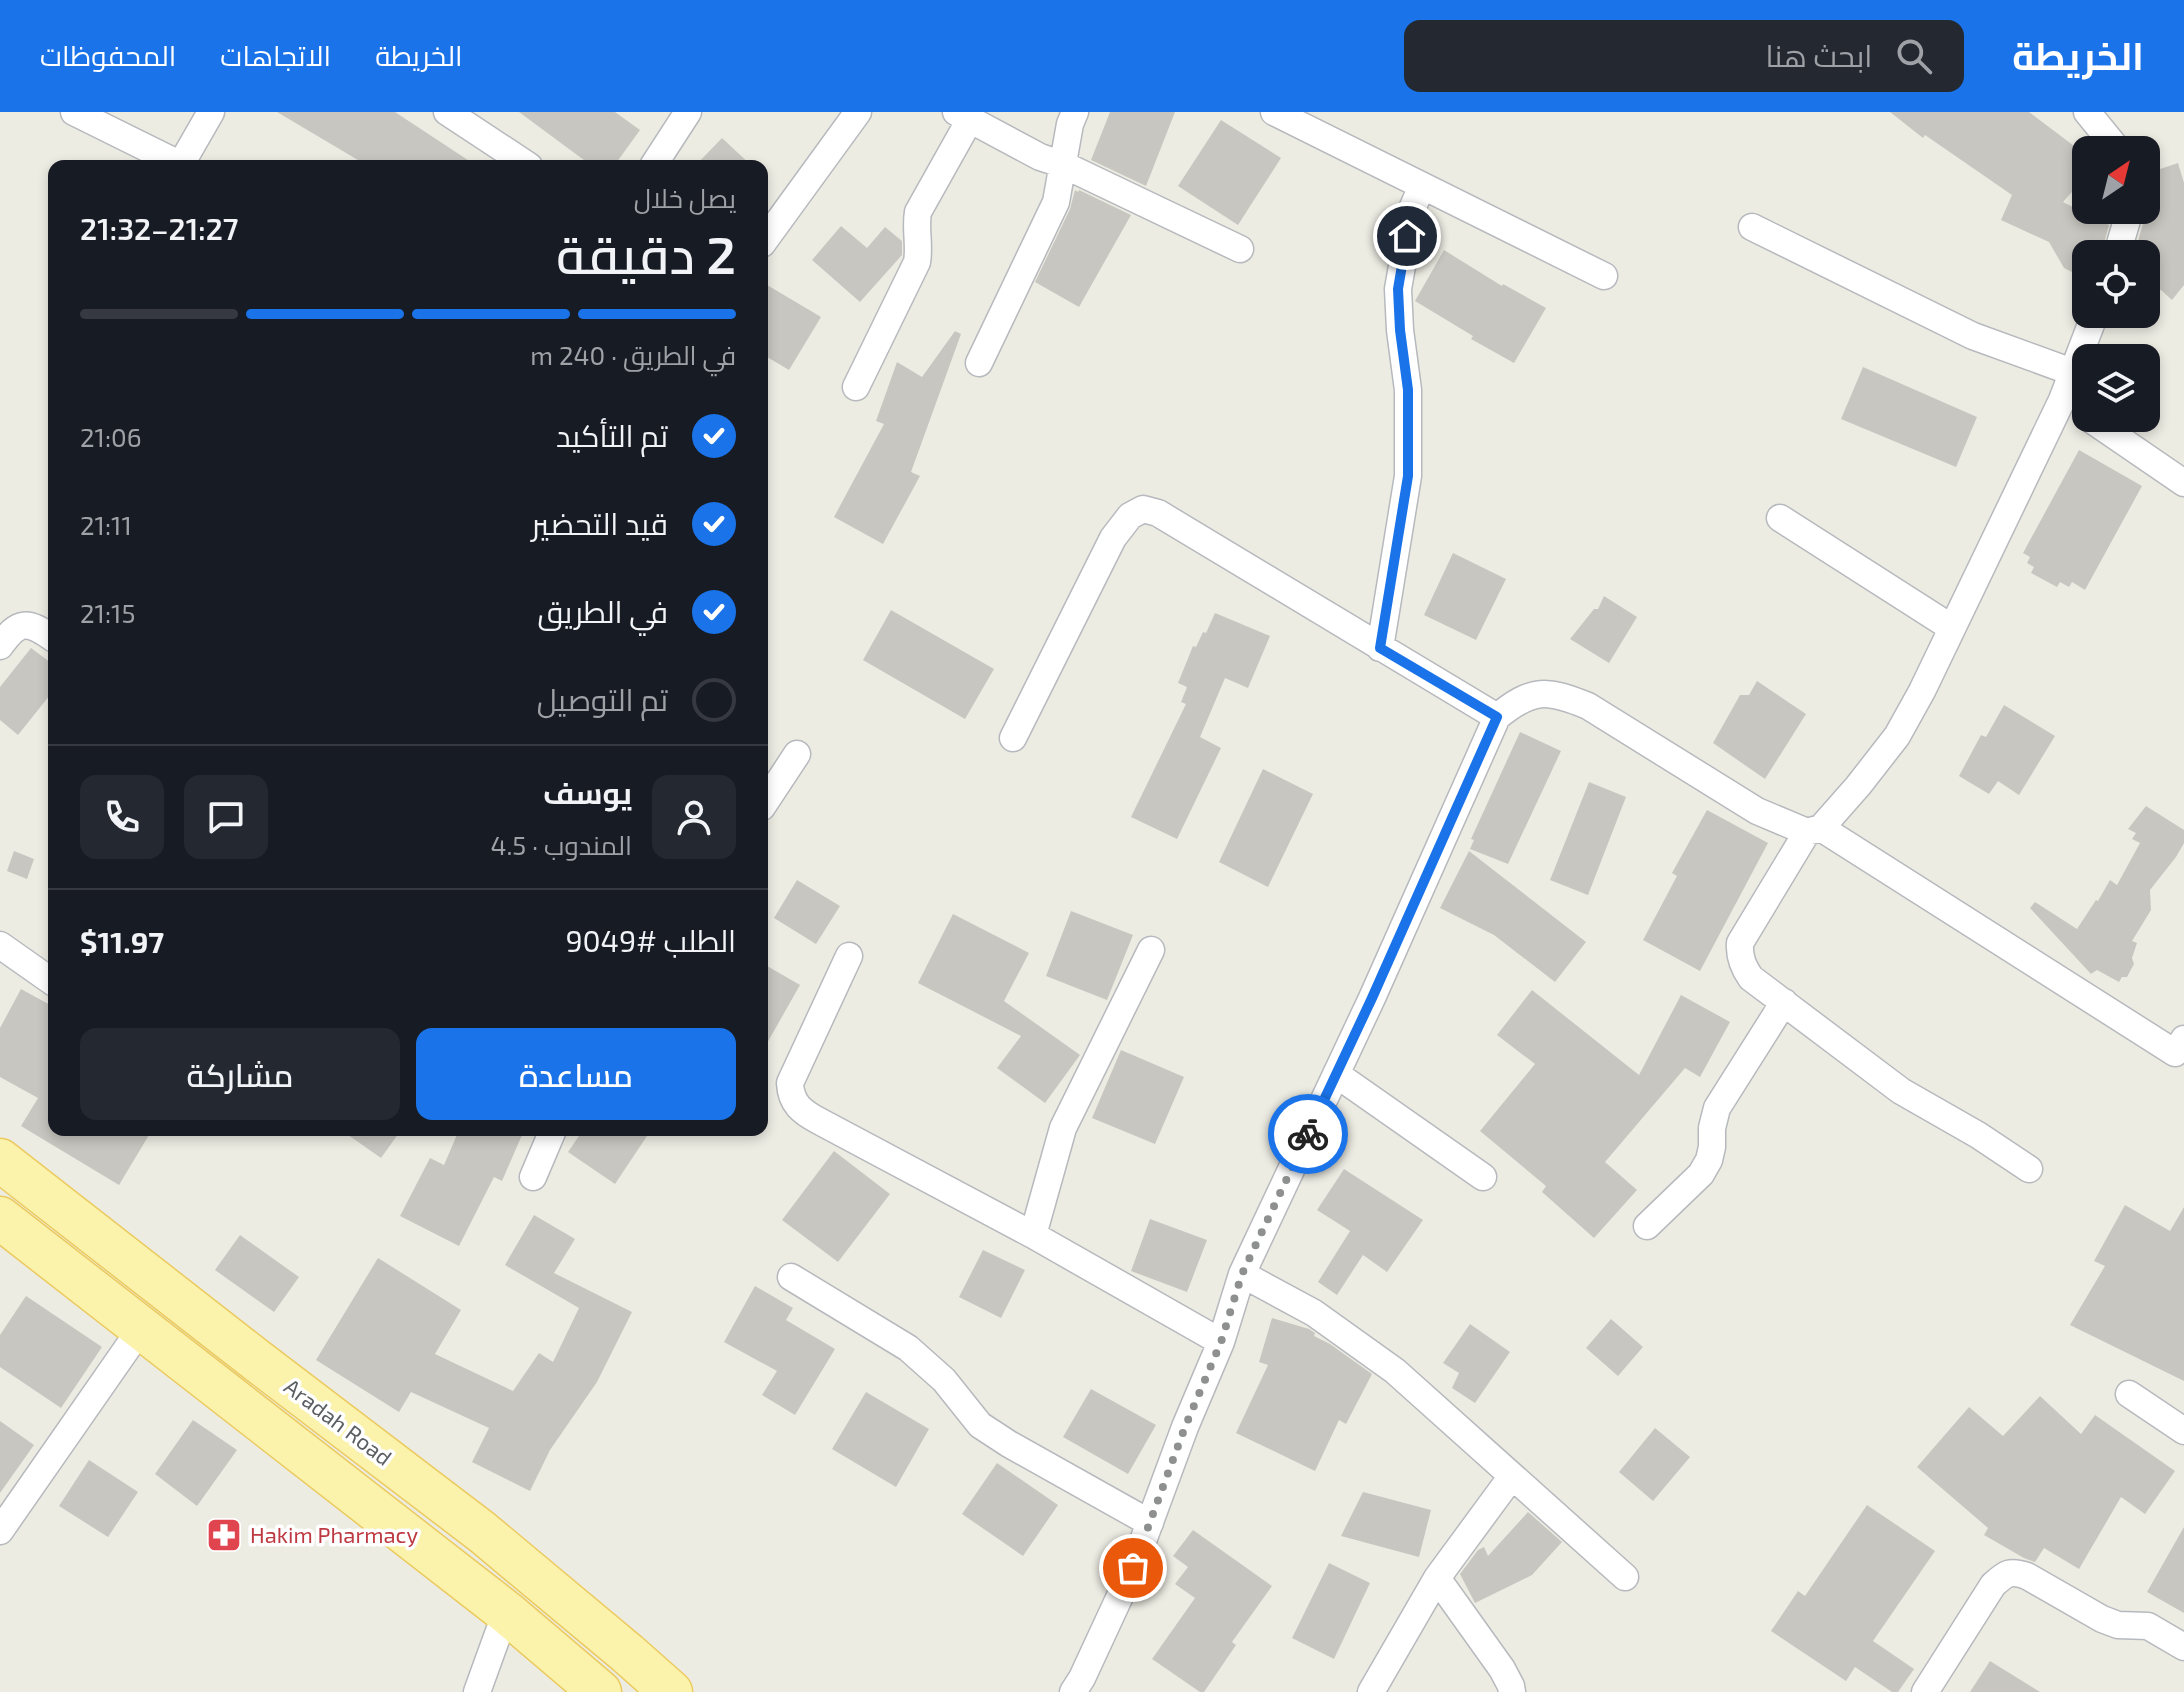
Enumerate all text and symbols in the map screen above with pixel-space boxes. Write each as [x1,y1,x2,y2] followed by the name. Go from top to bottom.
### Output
[1404,20,1964,92] search box
[2012,32,2144,78] text: الخريطة
[1892,34,1936,78] icon: search
[1765,37,1872,73] text: ابحث هنا
[40,38,176,72] text: المحفوظات
[220,38,331,72] text: الاتجاهات
[375,38,463,72] text: الخريطة
[2072,136,2160,224] north arrow
[2072,136,2160,432] map controls
[634,182,736,213] text: يصل خلال
[1373,202,1441,270] pin
[80,210,238,246] text: 21:27–21:32
[1385,214,1429,258] icon: home
[556,222,736,284] text: 2 دقيقة
[2072,240,2160,328] button: locate
[530,339,736,370] text: في الطريق · 240 m
[2072,344,2160,432] button: layers
[692,414,736,458] icon: check
[556,417,668,453] text: تم التأكيد
[80,421,142,452] text: 21:06
[692,502,736,546] icon: check
[532,505,668,541] text: قيد التحضير
[80,509,132,540] text: 21:11
[692,590,736,634] icon: check
[538,593,668,629] text: في الطريق
[80,597,135,628] text: 21:15
[537,681,668,717] text: تم التوصيل
[543,774,632,810] text: يوسف
[80,775,164,859] button: phone
[184,775,268,859] button: chat
[652,775,736,859] button: person
[490,829,632,860] text: المندوب · 4.5
[565,922,736,958] text: الطلب #9049
[80,923,164,959] text: $11.97
[80,1028,400,1120] button: مشاركة
[416,1028,736,1120] button: مساعدة
[1268,1094,1348,1174] courier
[1286,1112,1330,1156] icon: bike
[280,1372,397,1470] street label: Aradah Road
[205,1516,243,1554] pharmacy icon: Hakim Pharmacy
[250,1521,418,1547] place label: Hakim Pharmacy
[1099,1534,1167,1602] pin
[1111,1546,1155,1590] icon: bag

